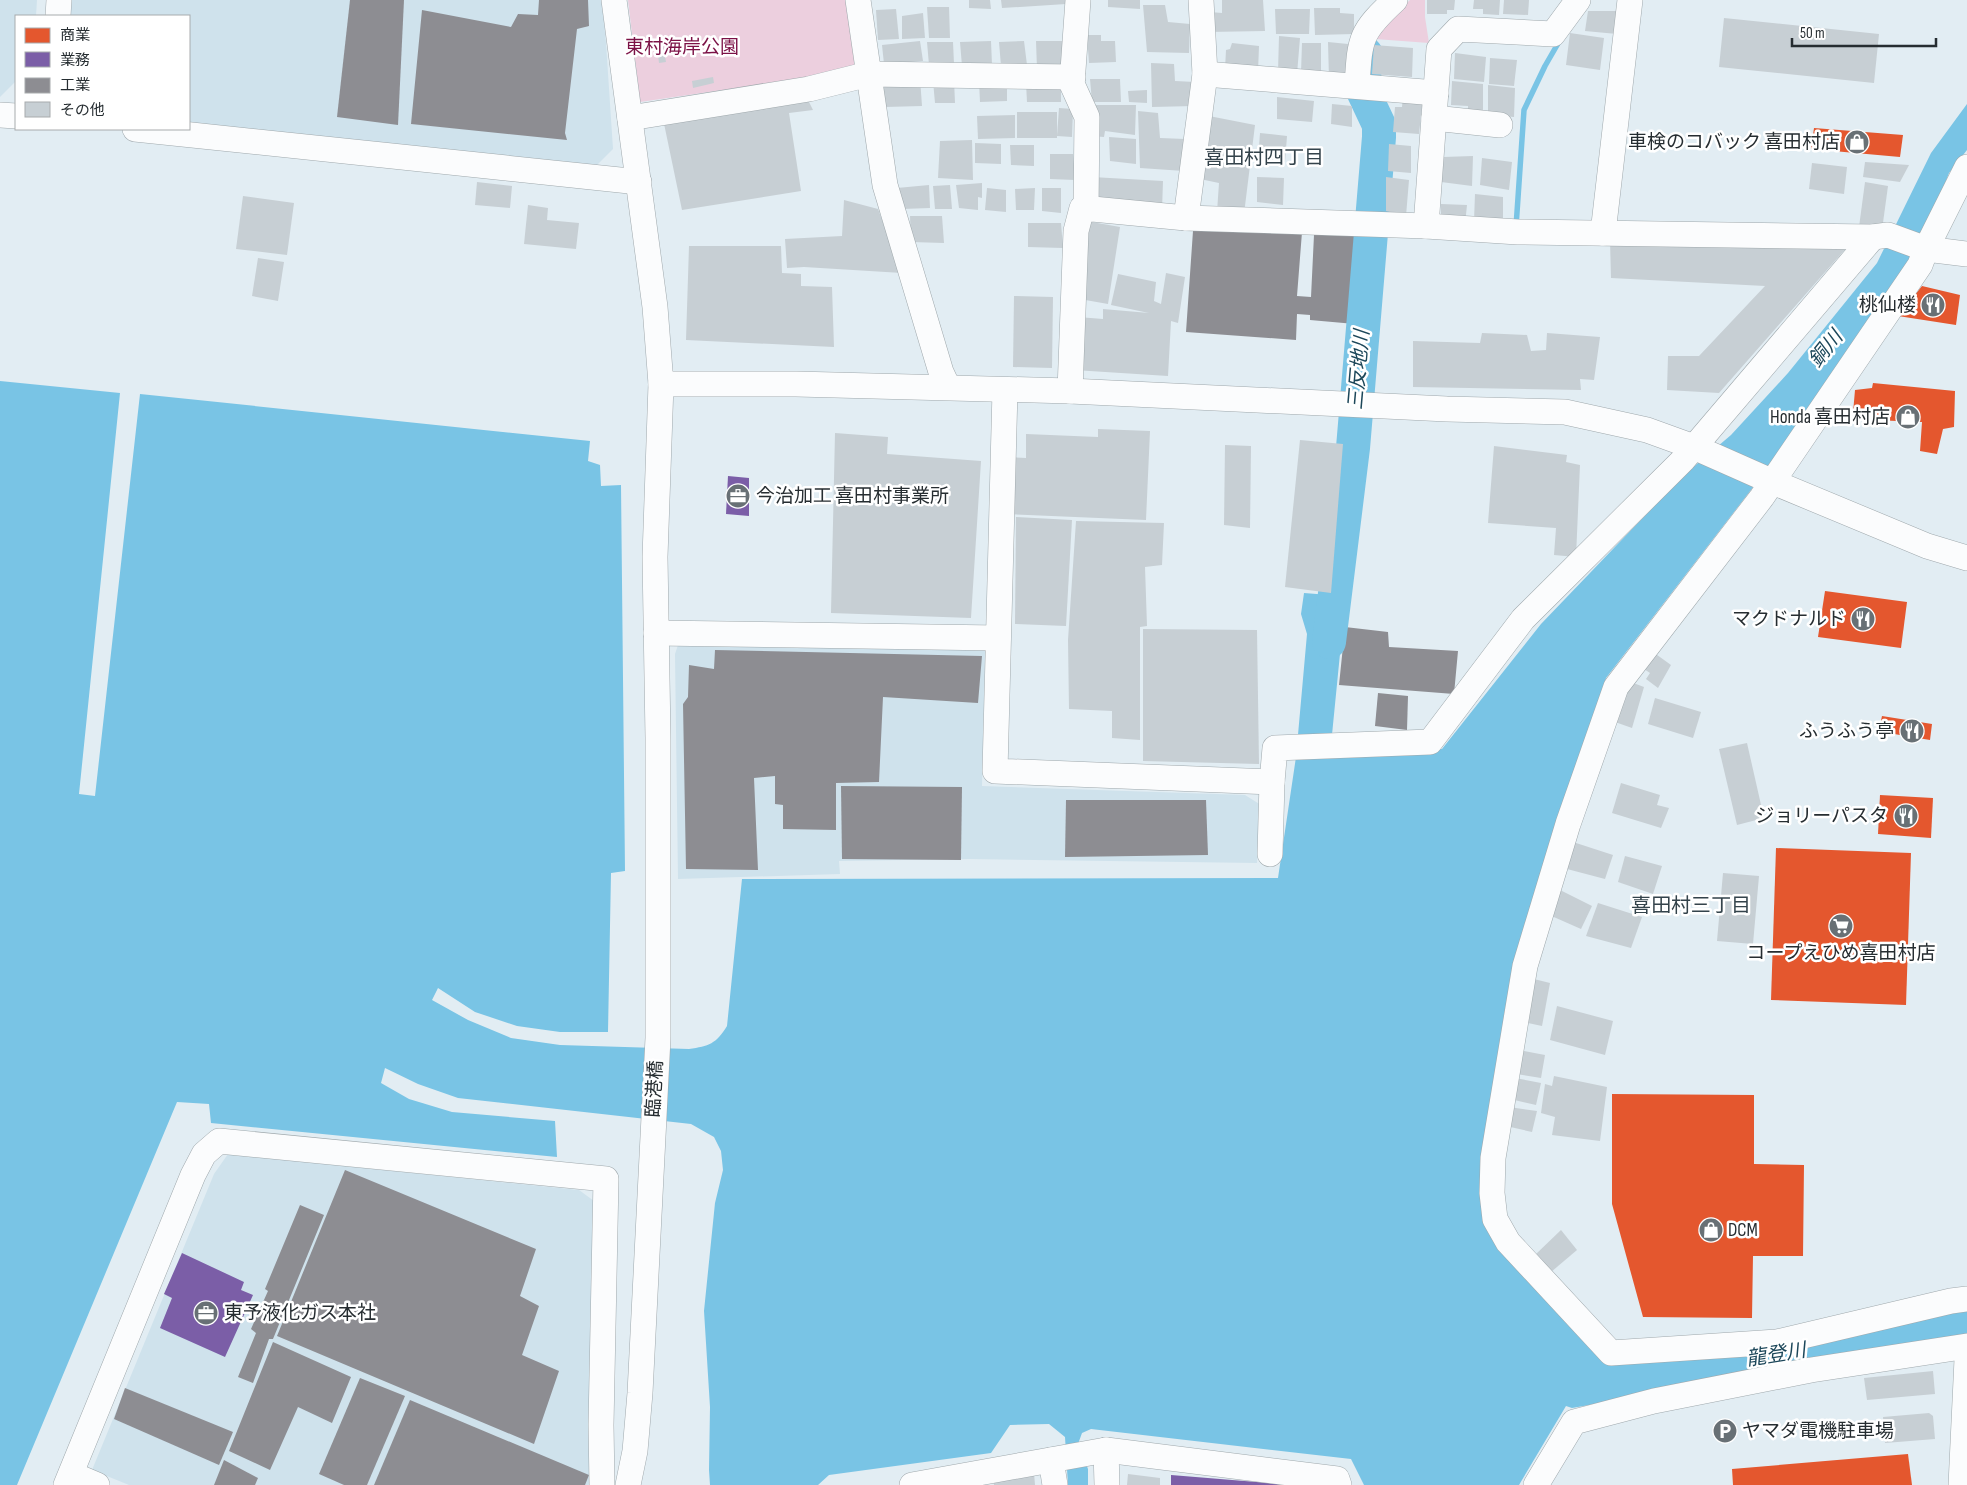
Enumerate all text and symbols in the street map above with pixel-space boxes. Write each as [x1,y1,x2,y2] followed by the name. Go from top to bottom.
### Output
[15,15,190,130] legend
[1792,15,1936,47] scale bar
[1800,24,1825,43] text: 50 m
[60,26,90,45] text: 商業
[625,36,739,59] park label: 東村海岸公園
[60,51,90,70] text: 業務
[60,76,90,95] text: 工業
[60,101,105,120] text: その他
[1844,129,1870,155] shop icon: 車検のコバック 喜田村店
[1628,131,1840,154] place label: 車検のコバック 喜田村店
[1204,146,1324,170] district label: 喜田村四丁目
[1920,292,1946,318] restaurant icon: 桃仙楼
[1859,294,1916,317] place label: 桃仙楼
[1804,324,1849,372] water label: 銅川
[1344,327,1375,411] water label: 三反地川
[1895,404,1921,430] shop icon: Honda 喜田村店
[1770,406,1890,429] place label: Honda 喜田村店
[725,483,751,509] office icon: 今治加工 喜田村事業所
[756,485,949,508] place label: 今治加工 喜田村事業所
[1850,606,1876,632] restaurant icon: マクドナルド
[1732,608,1846,631] place label: マクドナルド
[1899,718,1925,744] restaurant icon: ふうふう亭
[1799,720,1894,743] place label: ふうふう亭
[1893,803,1919,829] restaurant icon: ジョリーパスタ
[1755,805,1888,828] place label: ジョリーパスタ
[1631,894,1751,918] district label: 喜田村三丁目
[1828,913,1854,939] supermarket icon: コープえひめ喜田村店
[1747,942,1935,965] place label: コープえひめ喜田村店
[642,1060,668,1118] street label: 臨港橋
[1698,1217,1724,1243] shop icon: DCM
[1728,1219,1758,1242] place label: DCM
[193,1300,219,1326] office icon: 東予液化ガス本社
[224,1302,376,1325] place label: 東予液化ガス本社
[1744,1338,1809,1372] water label: 龍登川
[1712,1418,1738,1444] parking icon: ヤマダ電機駐車場
[1742,1420,1894,1443] place label: ヤマダ電機駐車場

